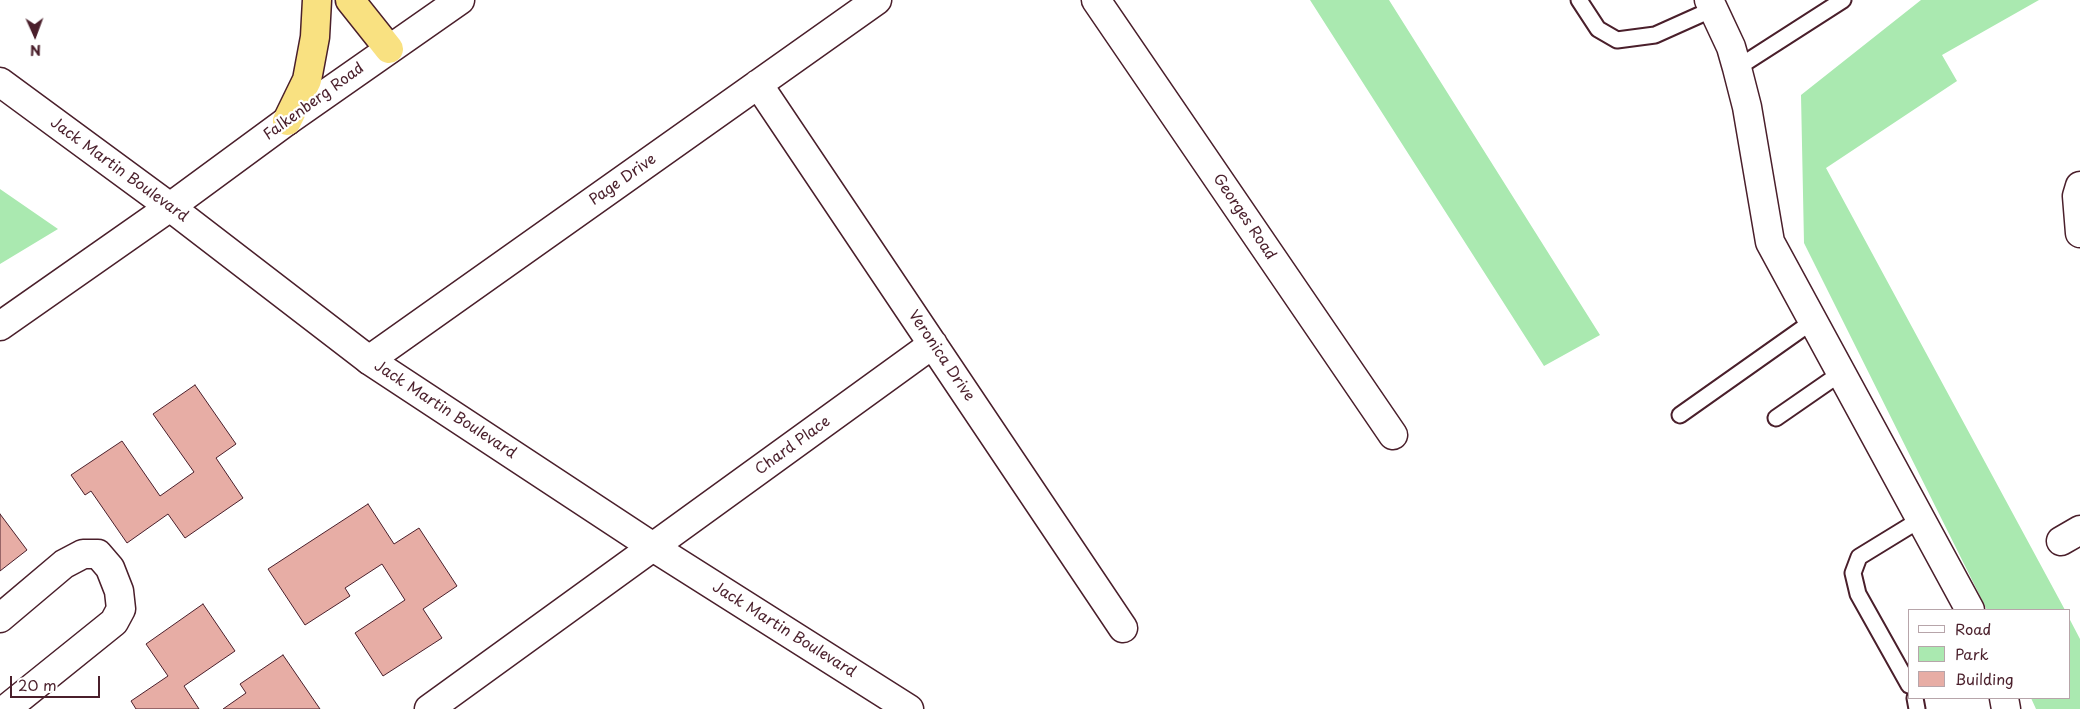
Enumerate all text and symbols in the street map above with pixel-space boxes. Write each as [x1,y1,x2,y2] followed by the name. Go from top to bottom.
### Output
[10,10,60,60] north arrow
[30,40,41,61] text: N
[260,60,368,144] street label: Falkenberg Road
[47,114,191,226] street label: Jack Martin Boulevard
[586,150,660,210] street label: Page Drive
[1209,171,1279,263] street label: Georges Road
[904,307,978,405] street label: Veronica Drive
[371,357,519,463] street label: Jack Martin Boulevard
[752,413,834,479] street label: Chard Place
[709,578,859,682] street label: Jack Martin Boulevard
[1908,609,2070,699] legend
[1955,617,1991,640] text: Road
[1955,642,1989,665] text: Park
[12,666,102,698] scale bar
[1955,667,2014,690] text: Building
[18,673,57,696] text: 20 m

